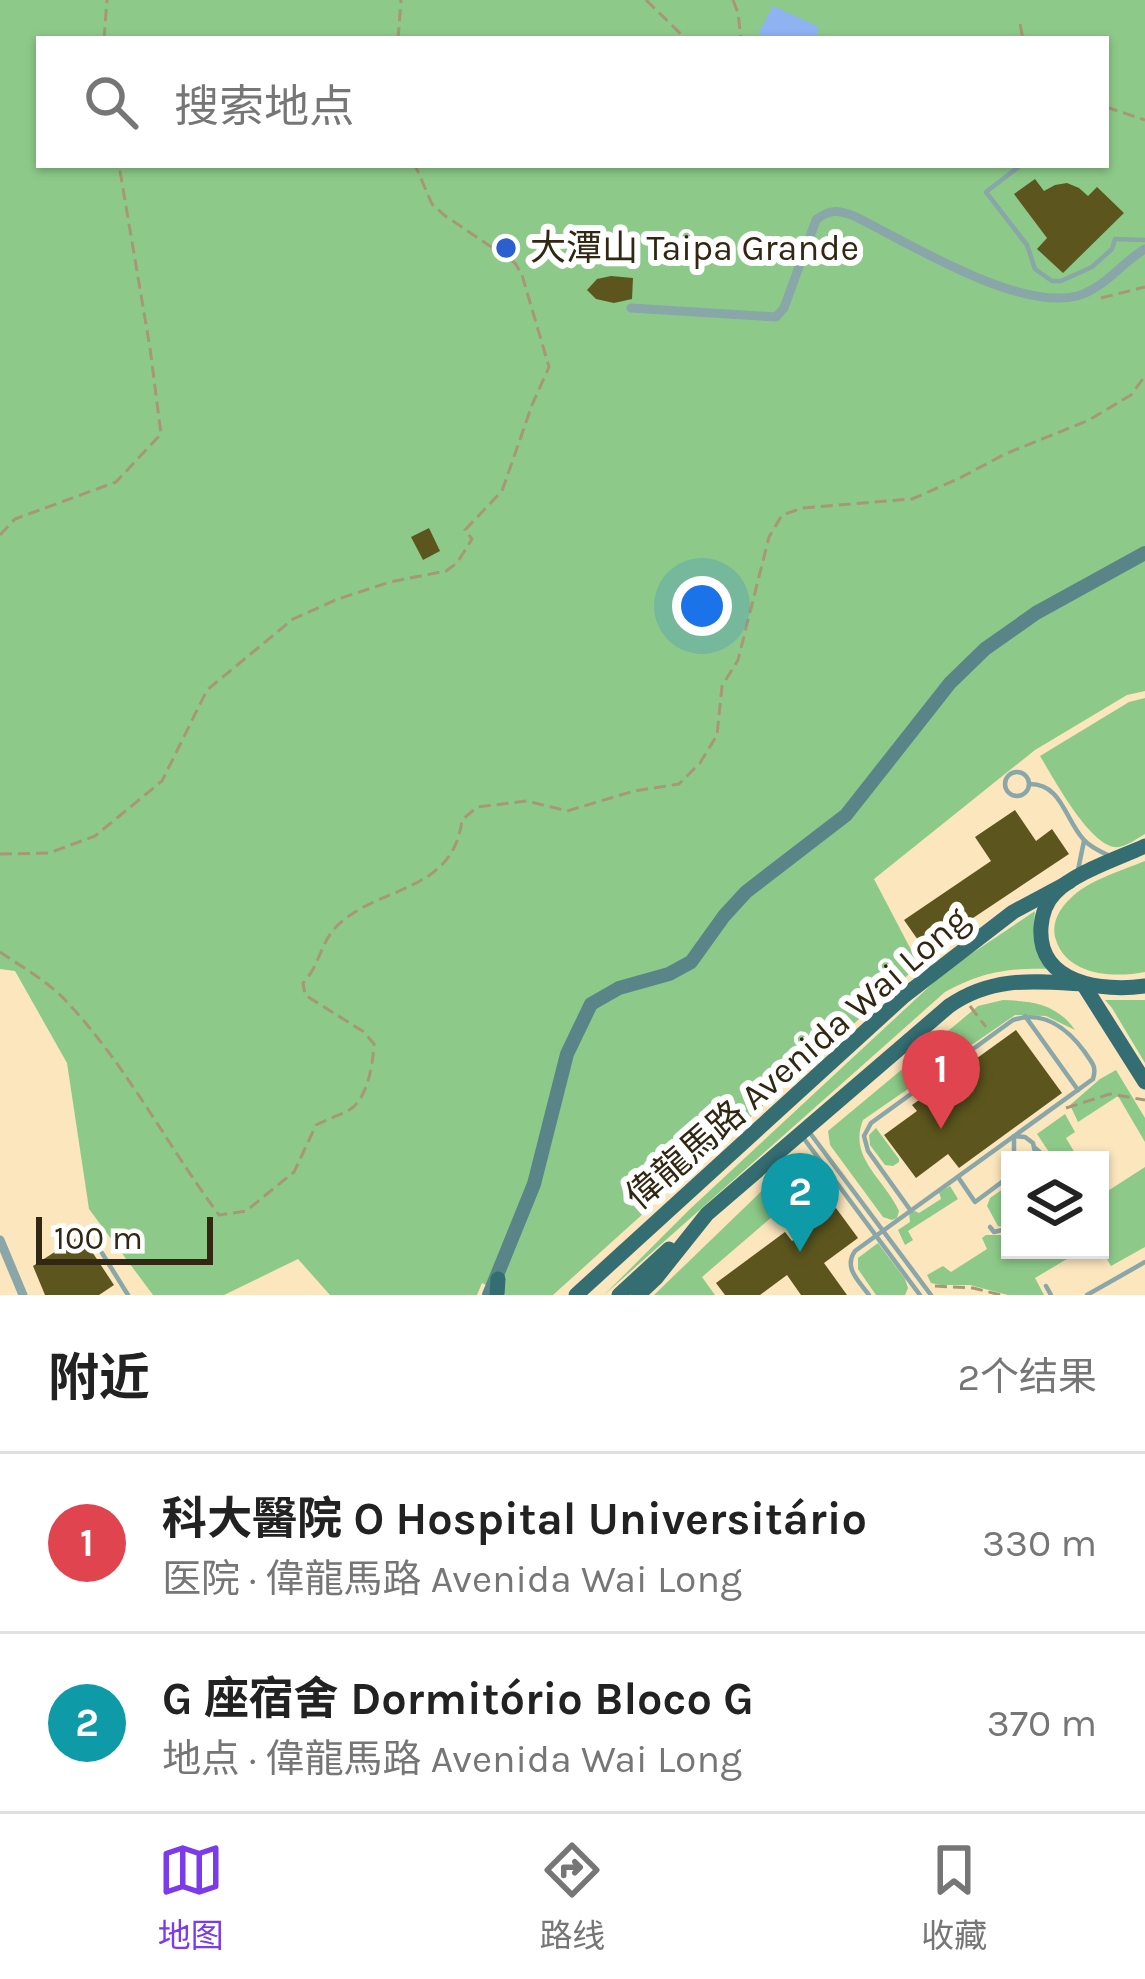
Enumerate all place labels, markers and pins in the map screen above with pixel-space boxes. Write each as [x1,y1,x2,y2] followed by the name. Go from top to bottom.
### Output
[530,227,859,269] place label: 大潭山 Taipa Grande
[493,235,519,261] marker: 大潭山 Taipa Grande
[902,1030,980,1129] pin: 1
[761,1153,839,1252] pin: 2

